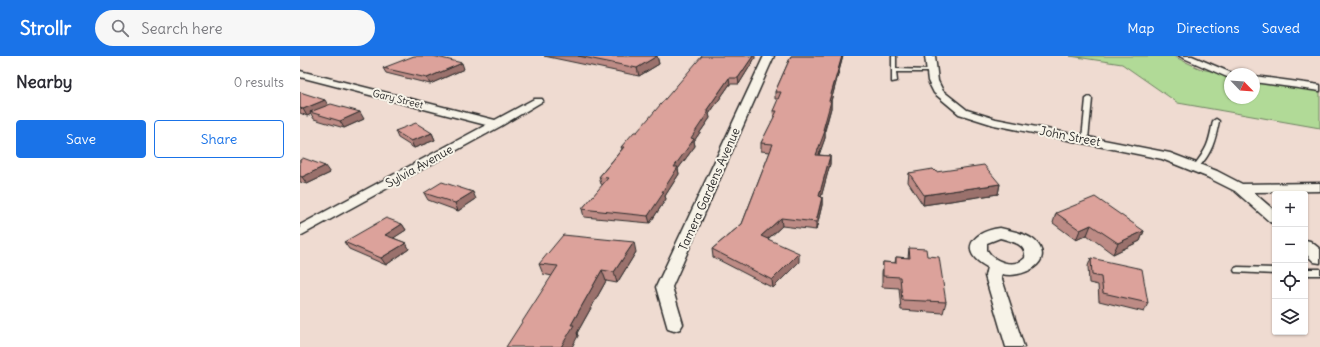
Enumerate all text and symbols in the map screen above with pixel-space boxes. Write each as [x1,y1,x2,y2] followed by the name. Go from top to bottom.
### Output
[95,10,375,46] search box
[20,16,71,40] text: Strollr
[109,17,131,39] icon: search
[141,19,223,38] text: Search here
[1127,19,1154,37] text: Map
[1176,19,1240,37] text: Directions
[1262,19,1300,37] text: Saved
[1224,68,1260,104] north arrow
[16,71,72,93] text: Nearby
[234,74,284,91] text: 0 results
[371,86,425,112] street label: Gary Street
[16,120,146,158] button: Save
[154,120,284,158] button: Share
[1038,123,1102,149] street label: John Street
[675,125,743,253] street label: Tamera Gardens Avenue
[383,141,455,191] street label: Sylvia Avenue
[1272,191,1308,335] map controls
[1272,191,1308,227] button: +
[1272,227,1308,263] button: −
[1272,263,1308,299] button: locate
[1272,299,1308,335] button: layers

